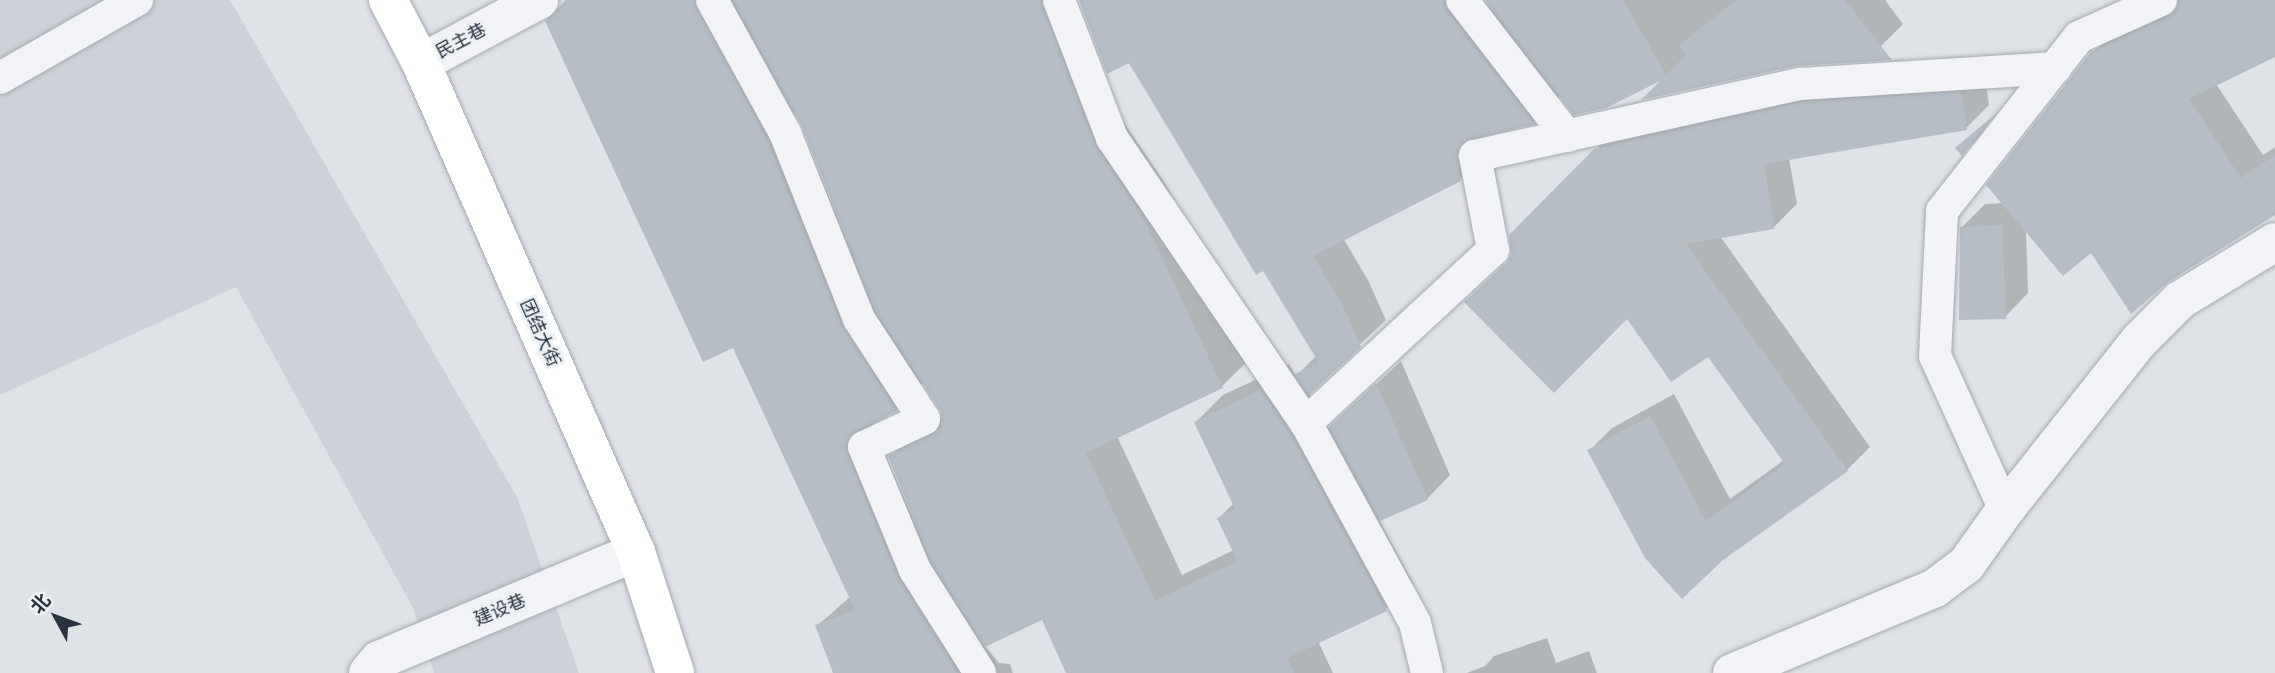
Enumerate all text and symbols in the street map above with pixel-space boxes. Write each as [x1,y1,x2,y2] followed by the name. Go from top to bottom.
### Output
[432,19,490,63] street label: 民主巷
[515,296,565,370] street label: 团结大街
[21,582,91,652] north arrow
[26,589,55,618] text: 北
[471,590,529,630] street label: 建设巷

